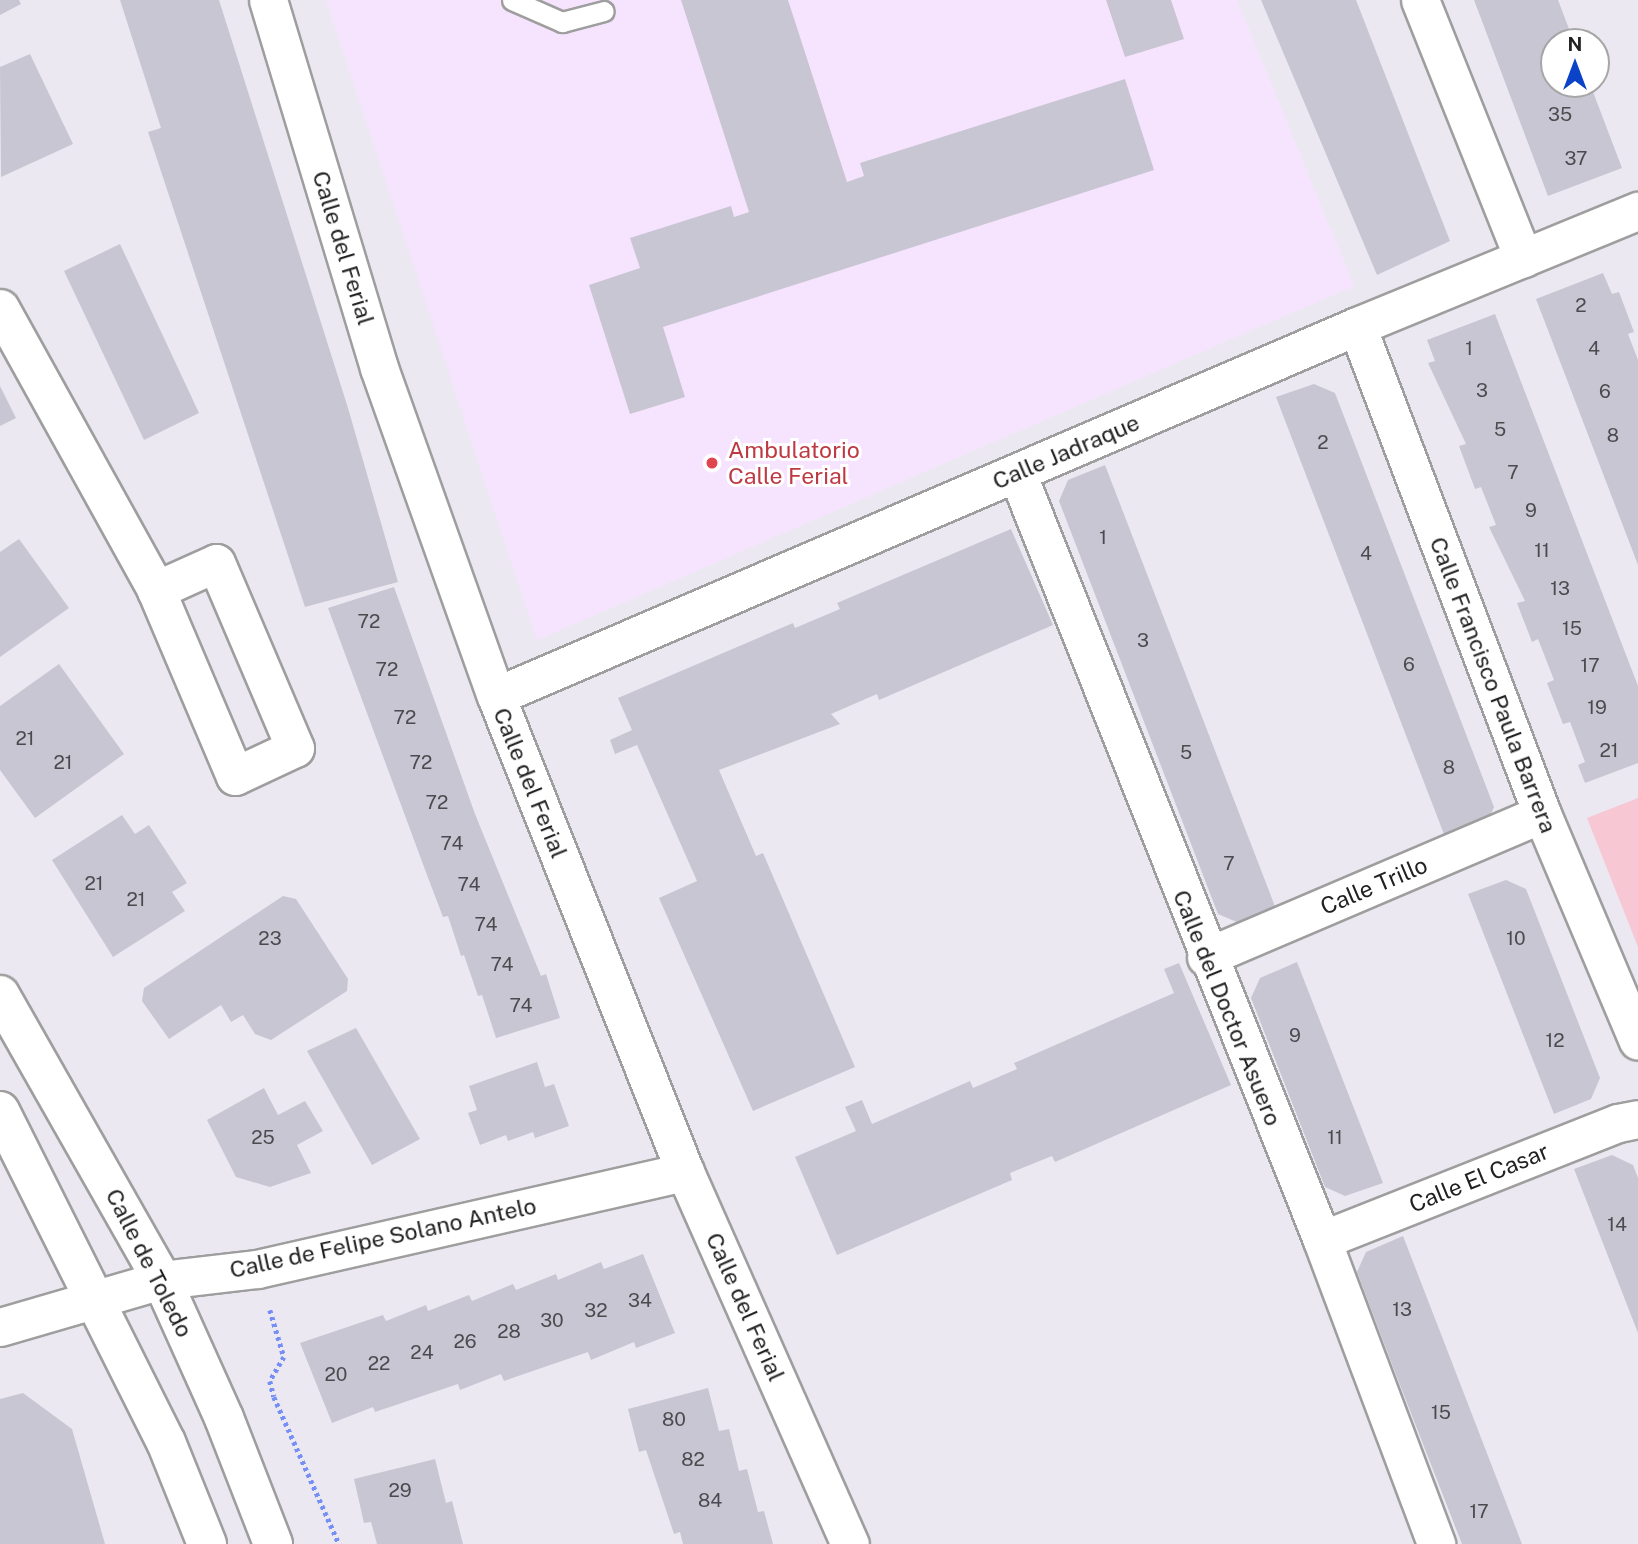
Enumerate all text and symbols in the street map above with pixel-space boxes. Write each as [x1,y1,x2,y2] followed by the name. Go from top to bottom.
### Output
[1540,28,1610,98] north arrow
[1568,33,1582,55] text: N
[1548,104,1572,126] house number: 35
[1564,148,1588,170] house number: 37
[306,167,380,329] street label: Calle del Ferial
[1575,295,1587,317] house number: 2
[1465,338,1473,360] house number: 1
[1588,338,1600,360] house number: 4
[1476,380,1488,402] house number: 3
[1599,381,1611,403] house number: 6
[988,409,1144,495] street label: Calle Jadraque
[1494,419,1506,441] house number: 5
[1607,425,1619,447] house number: 8
[1317,432,1329,454] house number: 2
[728,436,860,490] place label: Ambulatorio Calle Ferial
[702,453,722,473] marker: Ambulatorio Calle Ferial
[1507,462,1519,484] house number: 7
[1525,500,1537,522] house number: 9
[1099,527,1107,549] house number: 1
[1424,533,1562,837] street label: Calle Francisco Paula Barrera
[1534,540,1550,562] house number: 11
[1360,543,1372,565] house number: 4
[1550,578,1570,600] house number: 13
[358,611,380,633] house number: 72
[1562,618,1582,640] house number: 15
[1137,630,1149,652] house number: 3
[1403,654,1415,676] house number: 6
[1580,655,1600,677] house number: 17
[376,659,398,681] house number: 72
[1587,697,1607,719] house number: 19
[487,704,573,862] street label: Calle del Ferial
[394,707,416,729] house number: 72
[15,728,35,750] house number: 21
[1599,740,1619,762] house number: 21
[1180,742,1192,764] house number: 5
[53,752,73,774] house number: 21
[410,752,432,774] house number: 72
[1443,757,1455,779] house number: 8
[426,792,448,814] house number: 72
[441,833,463,855] house number: 74
[1316,851,1432,921] street label: Calle Trillo
[1223,853,1235,875] house number: 7
[84,873,104,895] house number: 21
[458,874,480,896] house number: 74
[1167,886,1287,1130] street label: Calle del Doctor Asuero
[126,889,146,911] house number: 21
[475,914,497,936] house number: 74
[258,928,282,950] house number: 23
[1506,928,1526,950] house number: 10
[491,954,513,976] house number: 74
[510,995,532,1017] house number: 74
[1289,1025,1301,1047] house number: 9
[1545,1030,1565,1052] house number: 12
[251,1127,275,1149] house number: 25
[1327,1127,1343,1149] house number: 11
[1405,1137,1553,1219] street label: Calle El Casar
[100,1184,198,1342] street label: Calle de Toledo
[227,1192,539,1284] street label: Calle de Felipe Solano Antelo
[1607,1214,1627,1236] house number: 14
[700,1228,790,1386] street label: Calle del Ferial
[628,1290,652,1312] house number: 34
[1392,1299,1412,1321] house number: 13
[584,1300,608,1322] house number: 32
[540,1310,564,1332] house number: 30
[497,1321,521,1343] house number: 28
[453,1331,477,1353] house number: 26
[410,1342,434,1364] house number: 24
[368,1353,390,1375] house number: 22
[325,1364,347,1386] house number: 20
[1431,1402,1451,1424] house number: 15
[662,1409,686,1431] house number: 80
[681,1449,705,1471] house number: 82
[388,1480,412,1502] house number: 29
[698,1490,722,1512] house number: 84
[1469,1501,1489,1523] house number: 17

